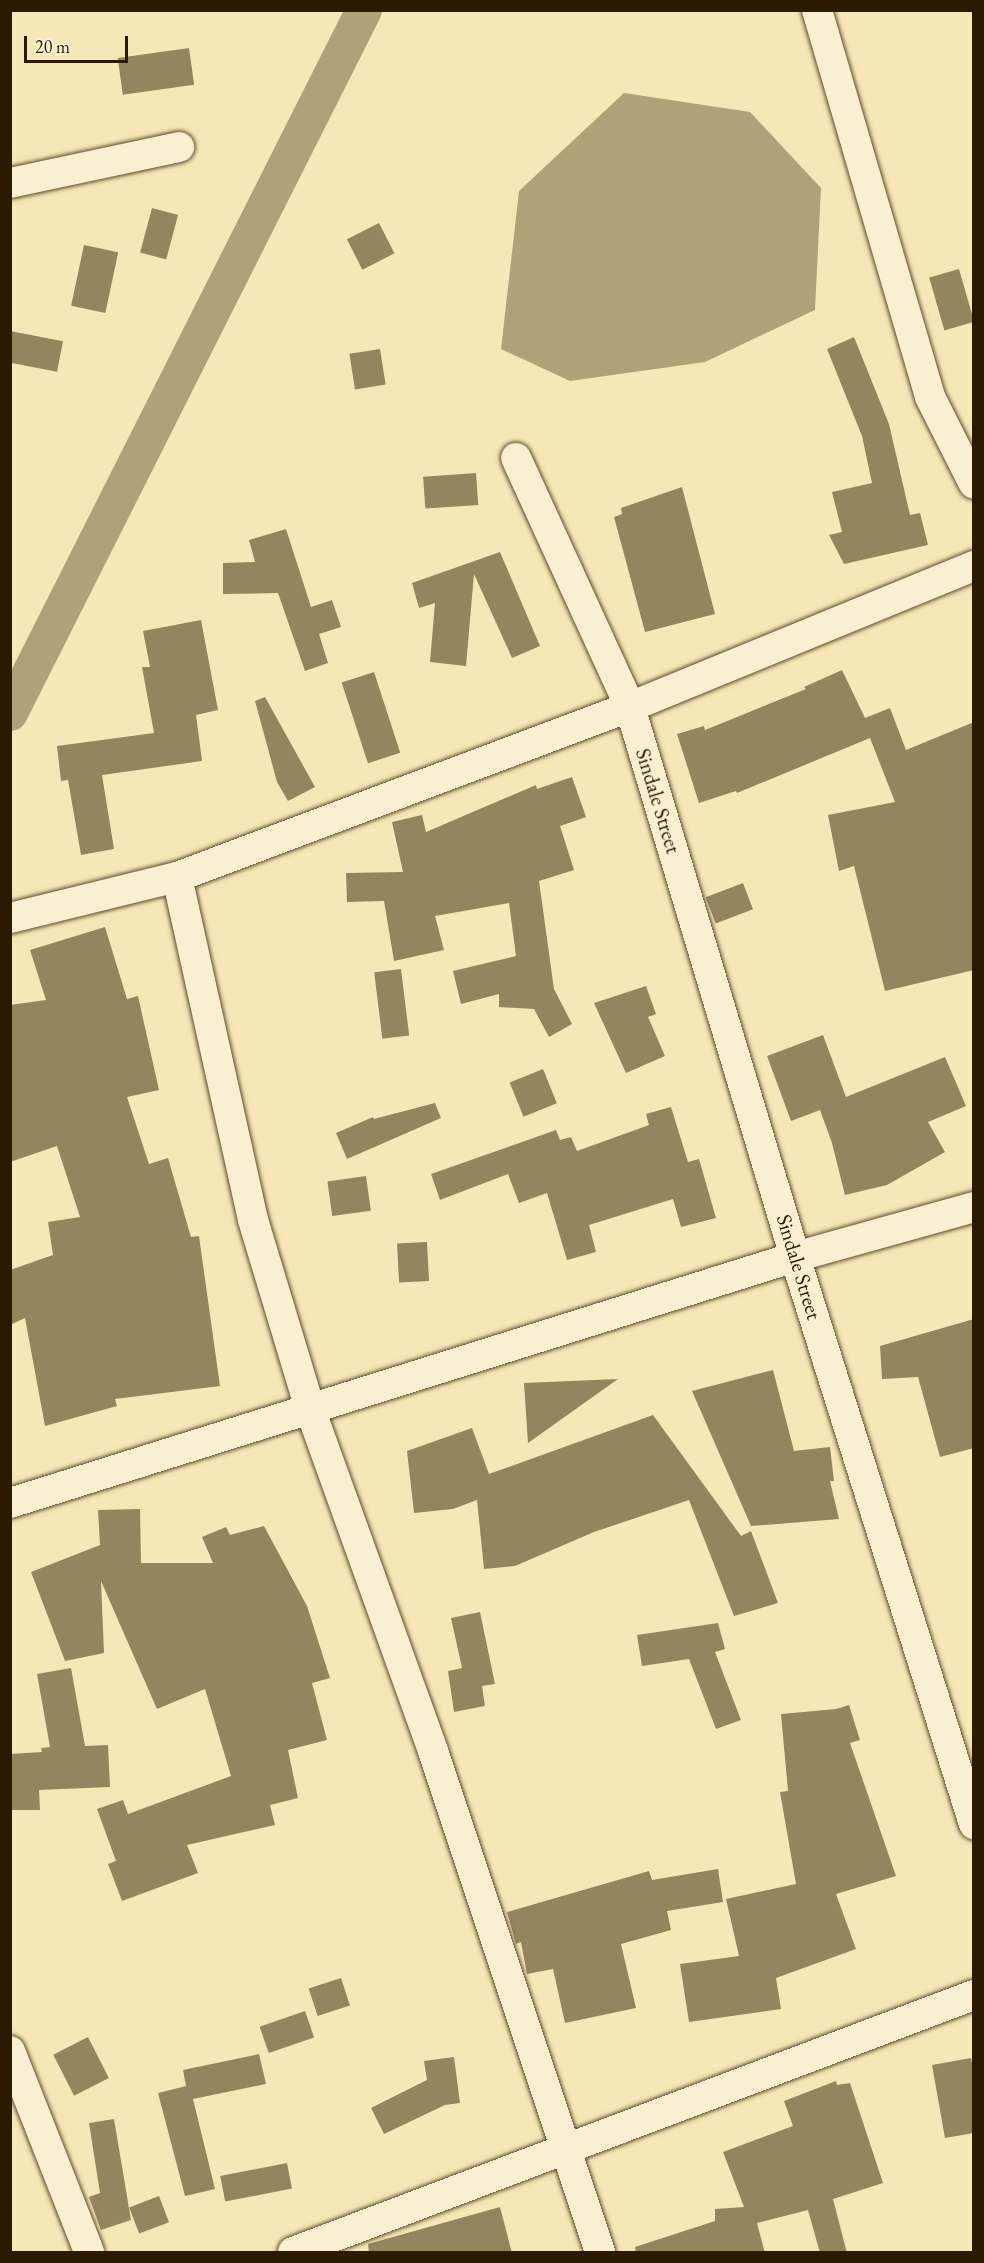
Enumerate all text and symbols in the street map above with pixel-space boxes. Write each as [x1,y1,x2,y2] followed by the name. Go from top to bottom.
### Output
[27,24,130,62] scale bar
[35,35,70,58] text: 20 m
[630,745,686,857] street label: Sindale Street
[771,1211,827,1323] street label: Sindale Street

